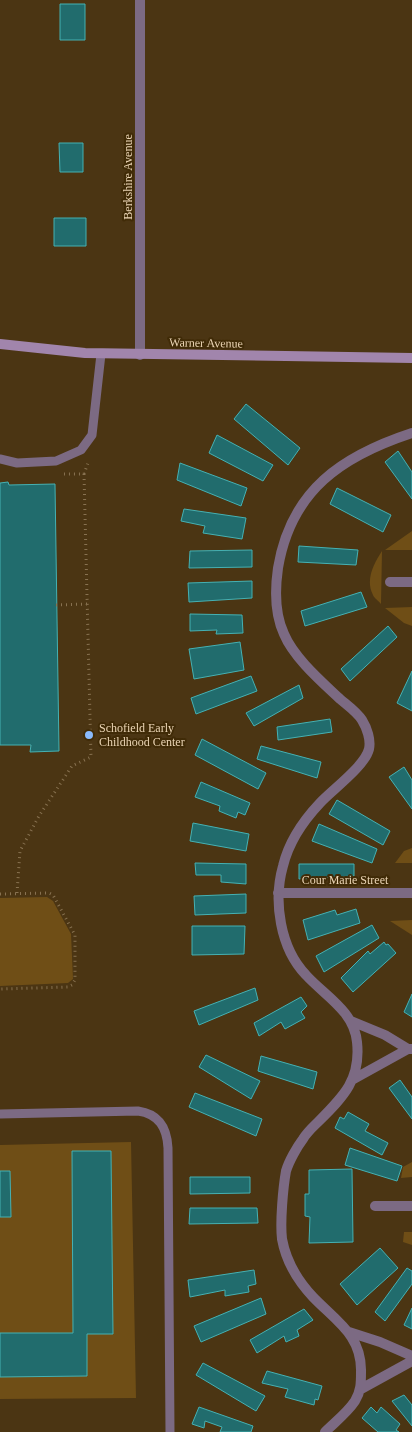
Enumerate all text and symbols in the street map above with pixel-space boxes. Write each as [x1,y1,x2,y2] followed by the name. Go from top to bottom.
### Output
[121,134,135,220] street label: Berkshire Avenue
[169,335,243,351] street label: Warner Avenue
[99,721,185,749] place label: Schofield Early Childhood Center
[83,729,95,741] marker: Schofield Early Childhood Center
[302,873,389,887] street label: Cour Marie Street

